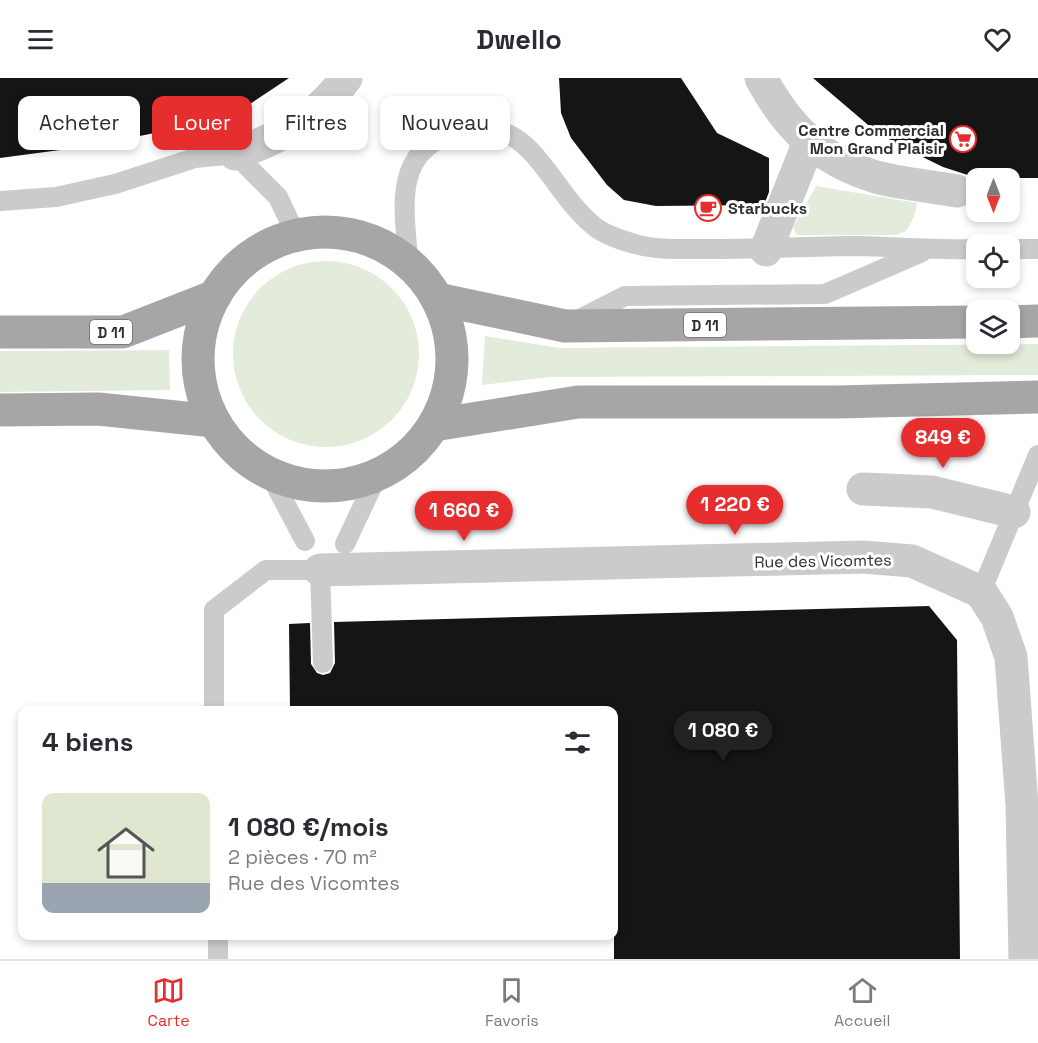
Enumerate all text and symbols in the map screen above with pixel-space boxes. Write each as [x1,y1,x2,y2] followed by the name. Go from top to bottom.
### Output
[476,22,562,57] text: Dwello
[24,23,57,56] icon: menu
[981,23,1014,56] icon: heart
[18,96,140,150] chip: Acheter
[152,96,252,150] chip: Louer
[264,96,368,150] chip: Filtres
[380,96,510,150] chip: Nouveau
[798,120,944,159] place label: Centre Commercial Mon Grand Plaisir
[948,124,978,154] supermarket icon: Centre Commercial Mon Grand Plaisir
[966,168,1020,222] north arrow
[966,168,1020,354] map controls
[693,193,723,223] cafe icon: Starbucks
[728,198,807,219] place label: Starbucks
[966,234,1020,288] button: locate
[966,300,1020,354] button: layers
[684,313,726,337] road number: D 11
[90,320,132,344] road number: D 11
[901,418,985,469] pin: 849 €
[915,424,971,450] text: 849 €
[680,485,790,536] pin: 1 220 €
[409,491,519,542] pin: 1 660 €
[700,491,770,517] text: 1 220 €
[429,497,499,523] text: 1 660 €
[754,549,892,573] street label: Rue des Vicomtes
[668,711,778,762] pin: 1 080 €
[688,717,758,743] text: 1 080 €
[42,725,133,759] text: 4 biens
[561,726,594,759] icon: filters
[228,810,389,844] text: 1 080 €/mois
[90,817,162,889] icon: home
[228,844,377,870] text: 2 pièces · 70 m²
[228,870,400,896] text: Rue des Vicomtes
[148,974,190,1031] tab: Carte
[485,974,539,1031] tab: Favoris
[834,974,890,1031] tab: Accueil

